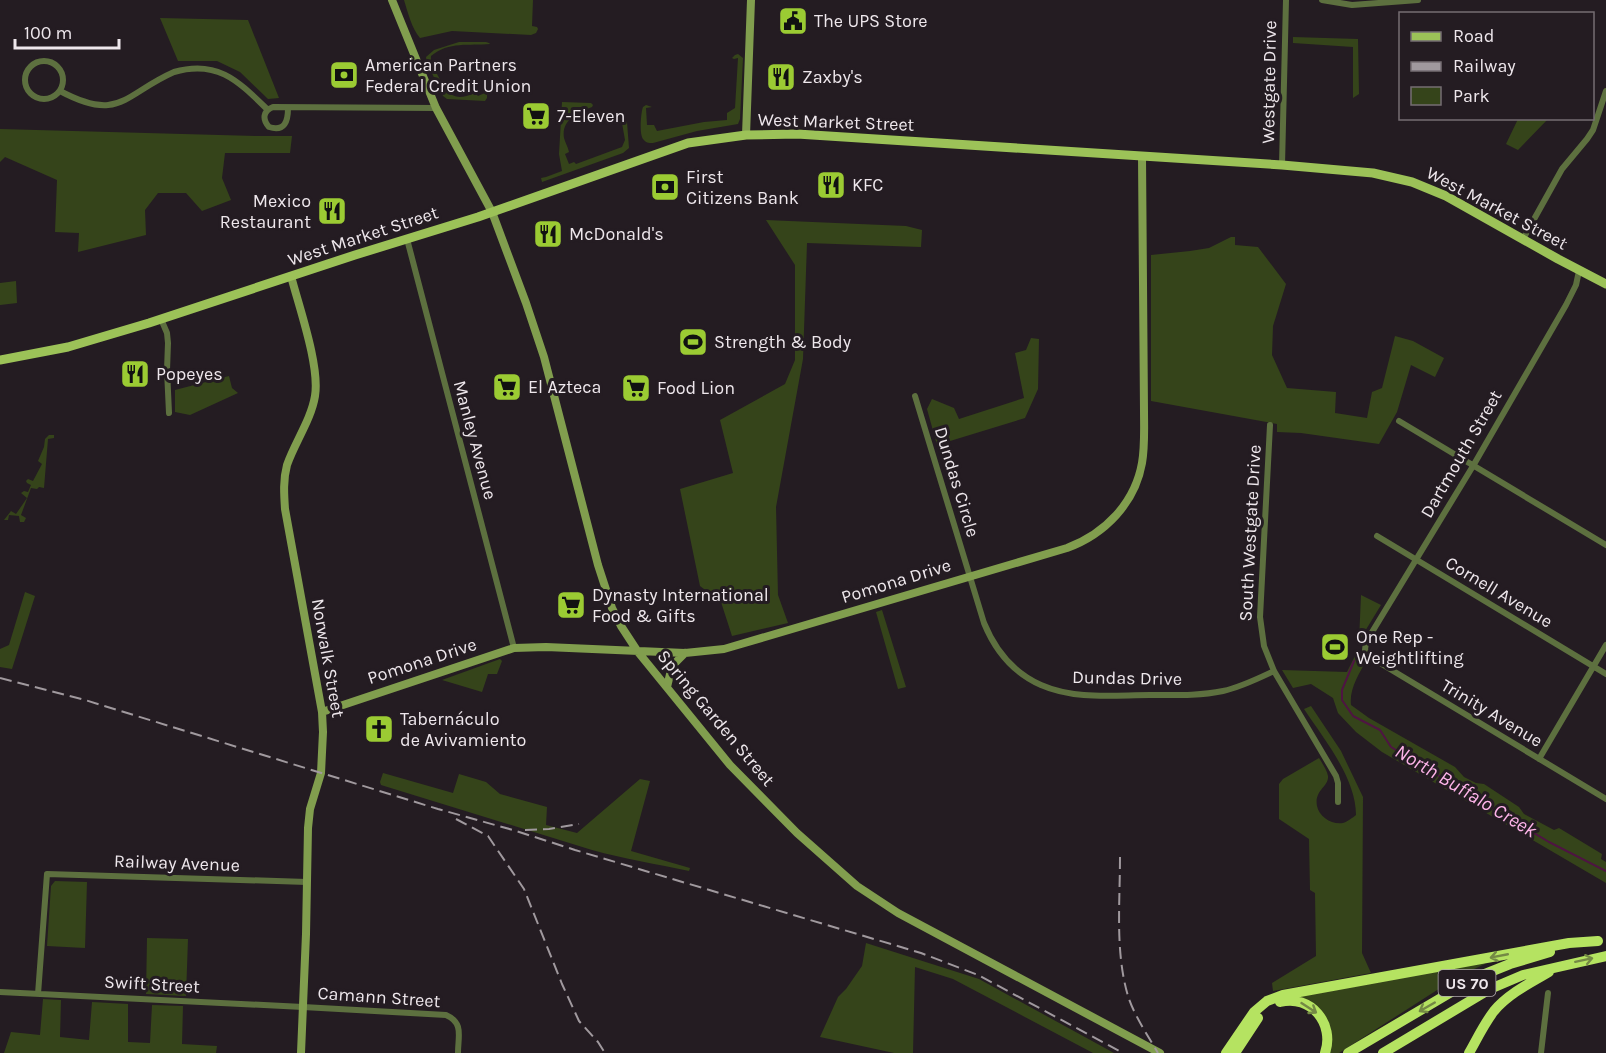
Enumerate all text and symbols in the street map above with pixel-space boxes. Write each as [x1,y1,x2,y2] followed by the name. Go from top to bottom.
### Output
[777,5,809,37] public building icon: The UPS Store
[814,10,928,32] place label: The UPS Store
[15,12,118,50] scale bar
[1399,12,1594,120] legend
[1257,20,1281,144] street label: Westgate Drive
[24,22,72,44] text: 100 m
[1453,25,1494,47] text: Road
[365,54,531,97] place label: American Partners Federal Credit Union
[1453,55,1516,77] text: Railway
[328,59,360,91] bank icon: American Partners Federal Credit Union
[765,61,797,93] restaurant icon: Zaxby's
[802,66,863,88] place label: Zaxby's
[1453,85,1490,107] text: Park
[520,100,552,132] supermarket icon: 7-Eleven
[557,105,625,127] place label: 7-Eleven
[757,108,915,136] street label: West Market Street
[1423,161,1572,255] street label: West Market Street
[686,166,799,209] place label: First Citizens Bank
[815,169,847,201] restaurant icon: KFC
[649,171,681,203] bank icon: First Citizens Bank
[852,174,883,196] place label: KFC
[220,190,311,233] place label: Mexico Restaurant
[316,195,348,227] restaurant icon: Mexico Restaurant
[285,201,441,271] street label: West Market Street
[532,218,564,250] restaurant icon: McDonald's
[569,223,664,245] place label: McDonald's
[677,326,709,358] sports icon: Strength & Body
[714,331,852,353] place label: Strength & Body
[119,358,151,390] restaurant icon: Popeyes
[156,363,223,385] place label: Popeyes
[491,371,523,403] supermarket icon: El Azteca
[620,372,652,404] supermarket icon: Food Lion
[528,376,602,398] place label: El Azteca
[657,377,735,399] place label: Food Lion
[449,378,501,502] street label: Manley Avenue
[1415,386,1507,522] street label: Dartmouth Street
[930,424,984,540] street label: Dundas Circle
[1234,444,1266,622] street label: South Westgate Drive
[1441,551,1557,633] street label: Cornell Avenue
[838,554,954,608] street label: Pomona Drive
[592,584,769,627] place label: Dynasty International Food & Gifts
[555,589,587,621] supermarket icon: Dynasty International Food & Gifts
[307,597,349,719] street label: Norwalk Street
[1356,626,1464,669] place label: One Rep - Weightlifting
[1319,631,1351,663] sports icon: One Rep - Weightlifting
[365,633,479,689] street label: Pomona Drive
[653,645,780,791] street label: Spring Garden Street
[1072,666,1182,690] street label: Dundas Drive
[1437,674,1547,752] street label: Trinity Avenue
[400,708,526,751] place label: Tabernáculo de Avivamiento
[363,713,395,745] church icon: Tabernáculo de Avivamiento
[1391,740,1542,843] water label: North Buffalo Creek
[114,850,240,876] street label: Railway Avenue
[1489,951,1509,962] one-way arrow
[1574,954,1593,965] one-way arrow
[1438,970,1496,996] road number: US 70
[104,971,201,998] street label: Swift Street
[317,982,441,1012] street label: Camann Street
[1300,1001,1317,1014] one-way arrow
[1419,1001,1436,1013] one-way arrow

